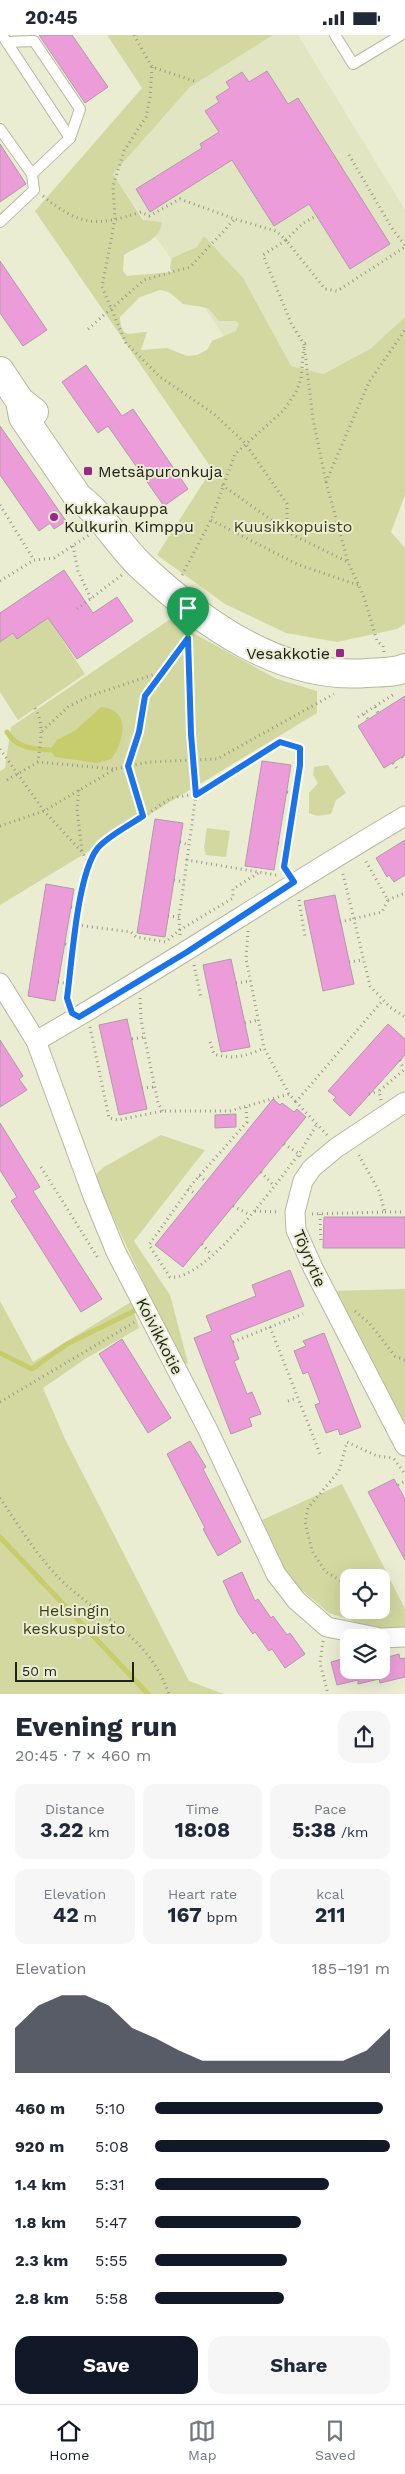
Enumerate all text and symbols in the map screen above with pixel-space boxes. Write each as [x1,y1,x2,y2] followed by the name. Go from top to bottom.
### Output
[25,6,78,29] text: 20:45
[98,462,223,481] place label: Metsäpuronkuja
[82,465,94,477] marker: Metsäpuronkuja
[64,499,194,536] place label: Kukkakauppa Kulkurin Kimppu
[48,511,60,523] marker: Kukkakauppa Kulkurin Kimppu
[234,517,352,536] park label: Kuusikkopuisto
[167,587,209,638] pin
[174,594,202,622] icon: arrive
[246,644,330,663] place label: Vesakkotie
[334,647,346,659] marker: Vesakkotie
[289,1227,330,1290] street label: Töyrytie
[132,1295,187,1378] street label: Koivikkotie
[340,1569,390,1679] map controls
[340,1569,390,1619] button: locate
[23,1601,125,1638] park label: Helsingin keskuspuisto
[340,1629,390,1679] button: layers
[15,1659,134,1682] scale bar
[22,1663,57,1679] text: 50 m
[15,1710,177,1743] text: Evening run
[338,1711,390,1763] button: share
[15,1746,151,1765] text: 20:45 · 7 × 460 m
[45,1801,105,1817] text: Distance
[186,1801,219,1817] text: Time
[314,1801,346,1817] text: Pace
[40,1817,84,1842] text: 3.22
[175,1817,230,1842] text: 18:08
[292,1817,336,1842] text: 5:38
[84,1824,110,1840] text: km
[336,1824,368,1840] text: /km
[44,1886,106,1902] text: Elevation
[168,1886,237,1902] text: Heart rate
[316,1886,344,1902] text: kcal
[53,1902,79,1927] text: 42
[168,1902,202,1927] text: 167
[315,1902,345,1927] text: 211
[79,1909,97,1925] text: m
[202,1909,237,1925] text: bpm
[15,1959,86,1978] text: Elevation
[312,1959,390,1978] text: 185–191 m
[15,2099,65,2118] text: 460 m
[95,2099,125,2118] text: 5:10
[15,2137,64,2156] text: 920 m
[95,2137,129,2156] text: 5:08
[15,2175,66,2194] text: 1.4 km
[95,2175,125,2194] text: 5:31
[15,2213,66,2232] text: 1.8 km
[95,2213,127,2232] text: 5:47
[15,2251,68,2270] text: 2.3 km
[95,2251,128,2270] text: 5:55
[15,2289,69,2308] text: 2.8 km
[95,2289,128,2308] text: 5:58
[15,2336,198,2394] button: Save
[208,2336,390,2394] button: Share
[49,2417,89,2463] tab: Home
[188,2417,216,2463] tab: Map
[315,2417,356,2463] tab: Saved

